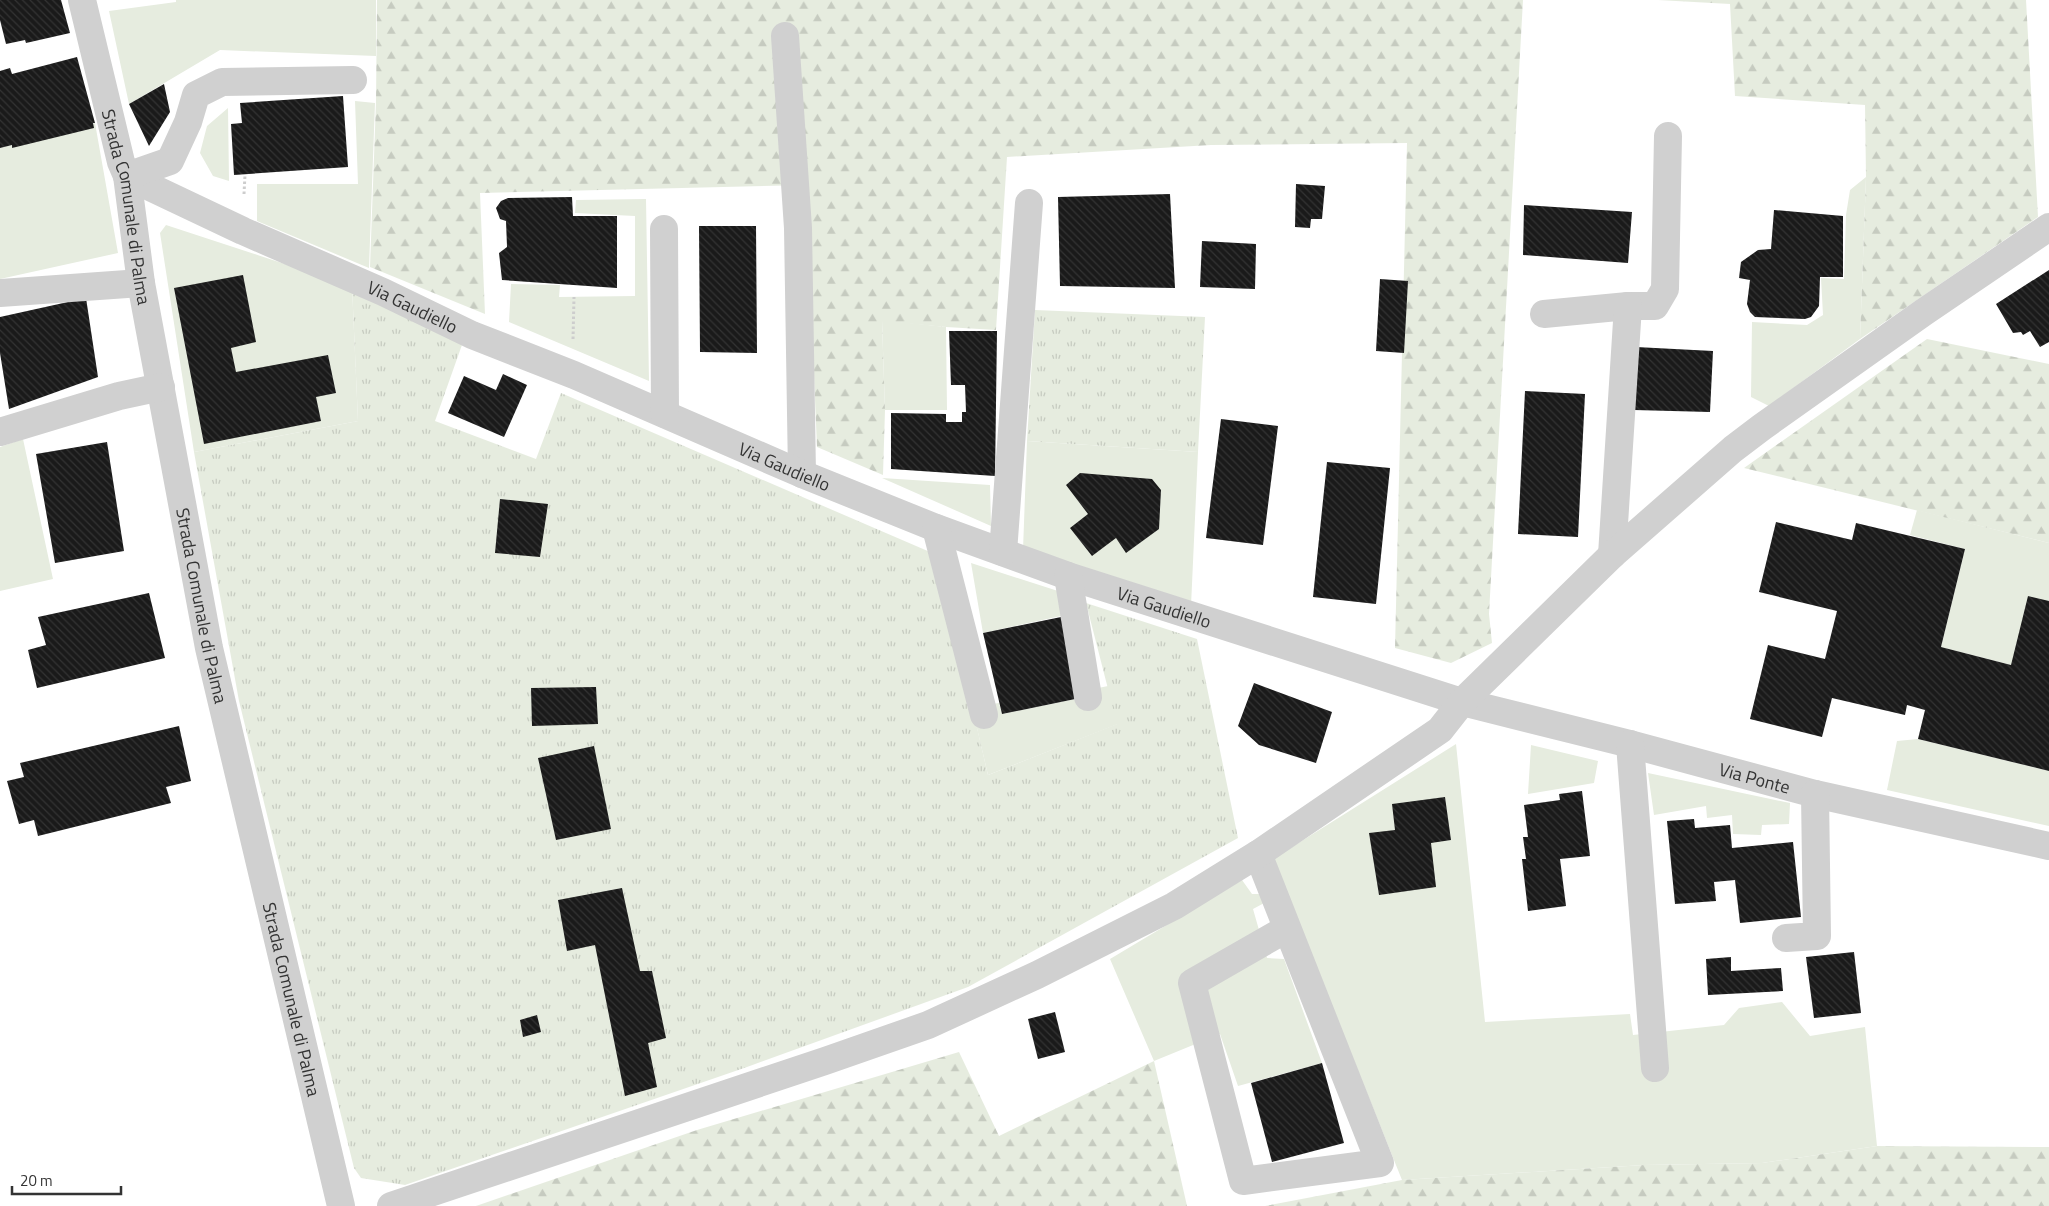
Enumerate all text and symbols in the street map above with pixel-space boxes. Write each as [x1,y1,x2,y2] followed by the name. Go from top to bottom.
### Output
[95,106,158,307] street label: Strada Comunale di Palma
[363,273,462,340] street label: Via Gaudiello
[734,435,835,498] street label: Via Gaudiello
[170,505,235,706] street label: Strada Comunale di Palma
[1114,579,1215,634] street label: Via Gaudiello
[1716,755,1793,800] street label: Via Ponte
[256,899,328,1099] street label: Strada Comunale di Palma
[12,1164,121,1196] scale bar
[20,1169,53,1192] text: 20 m

